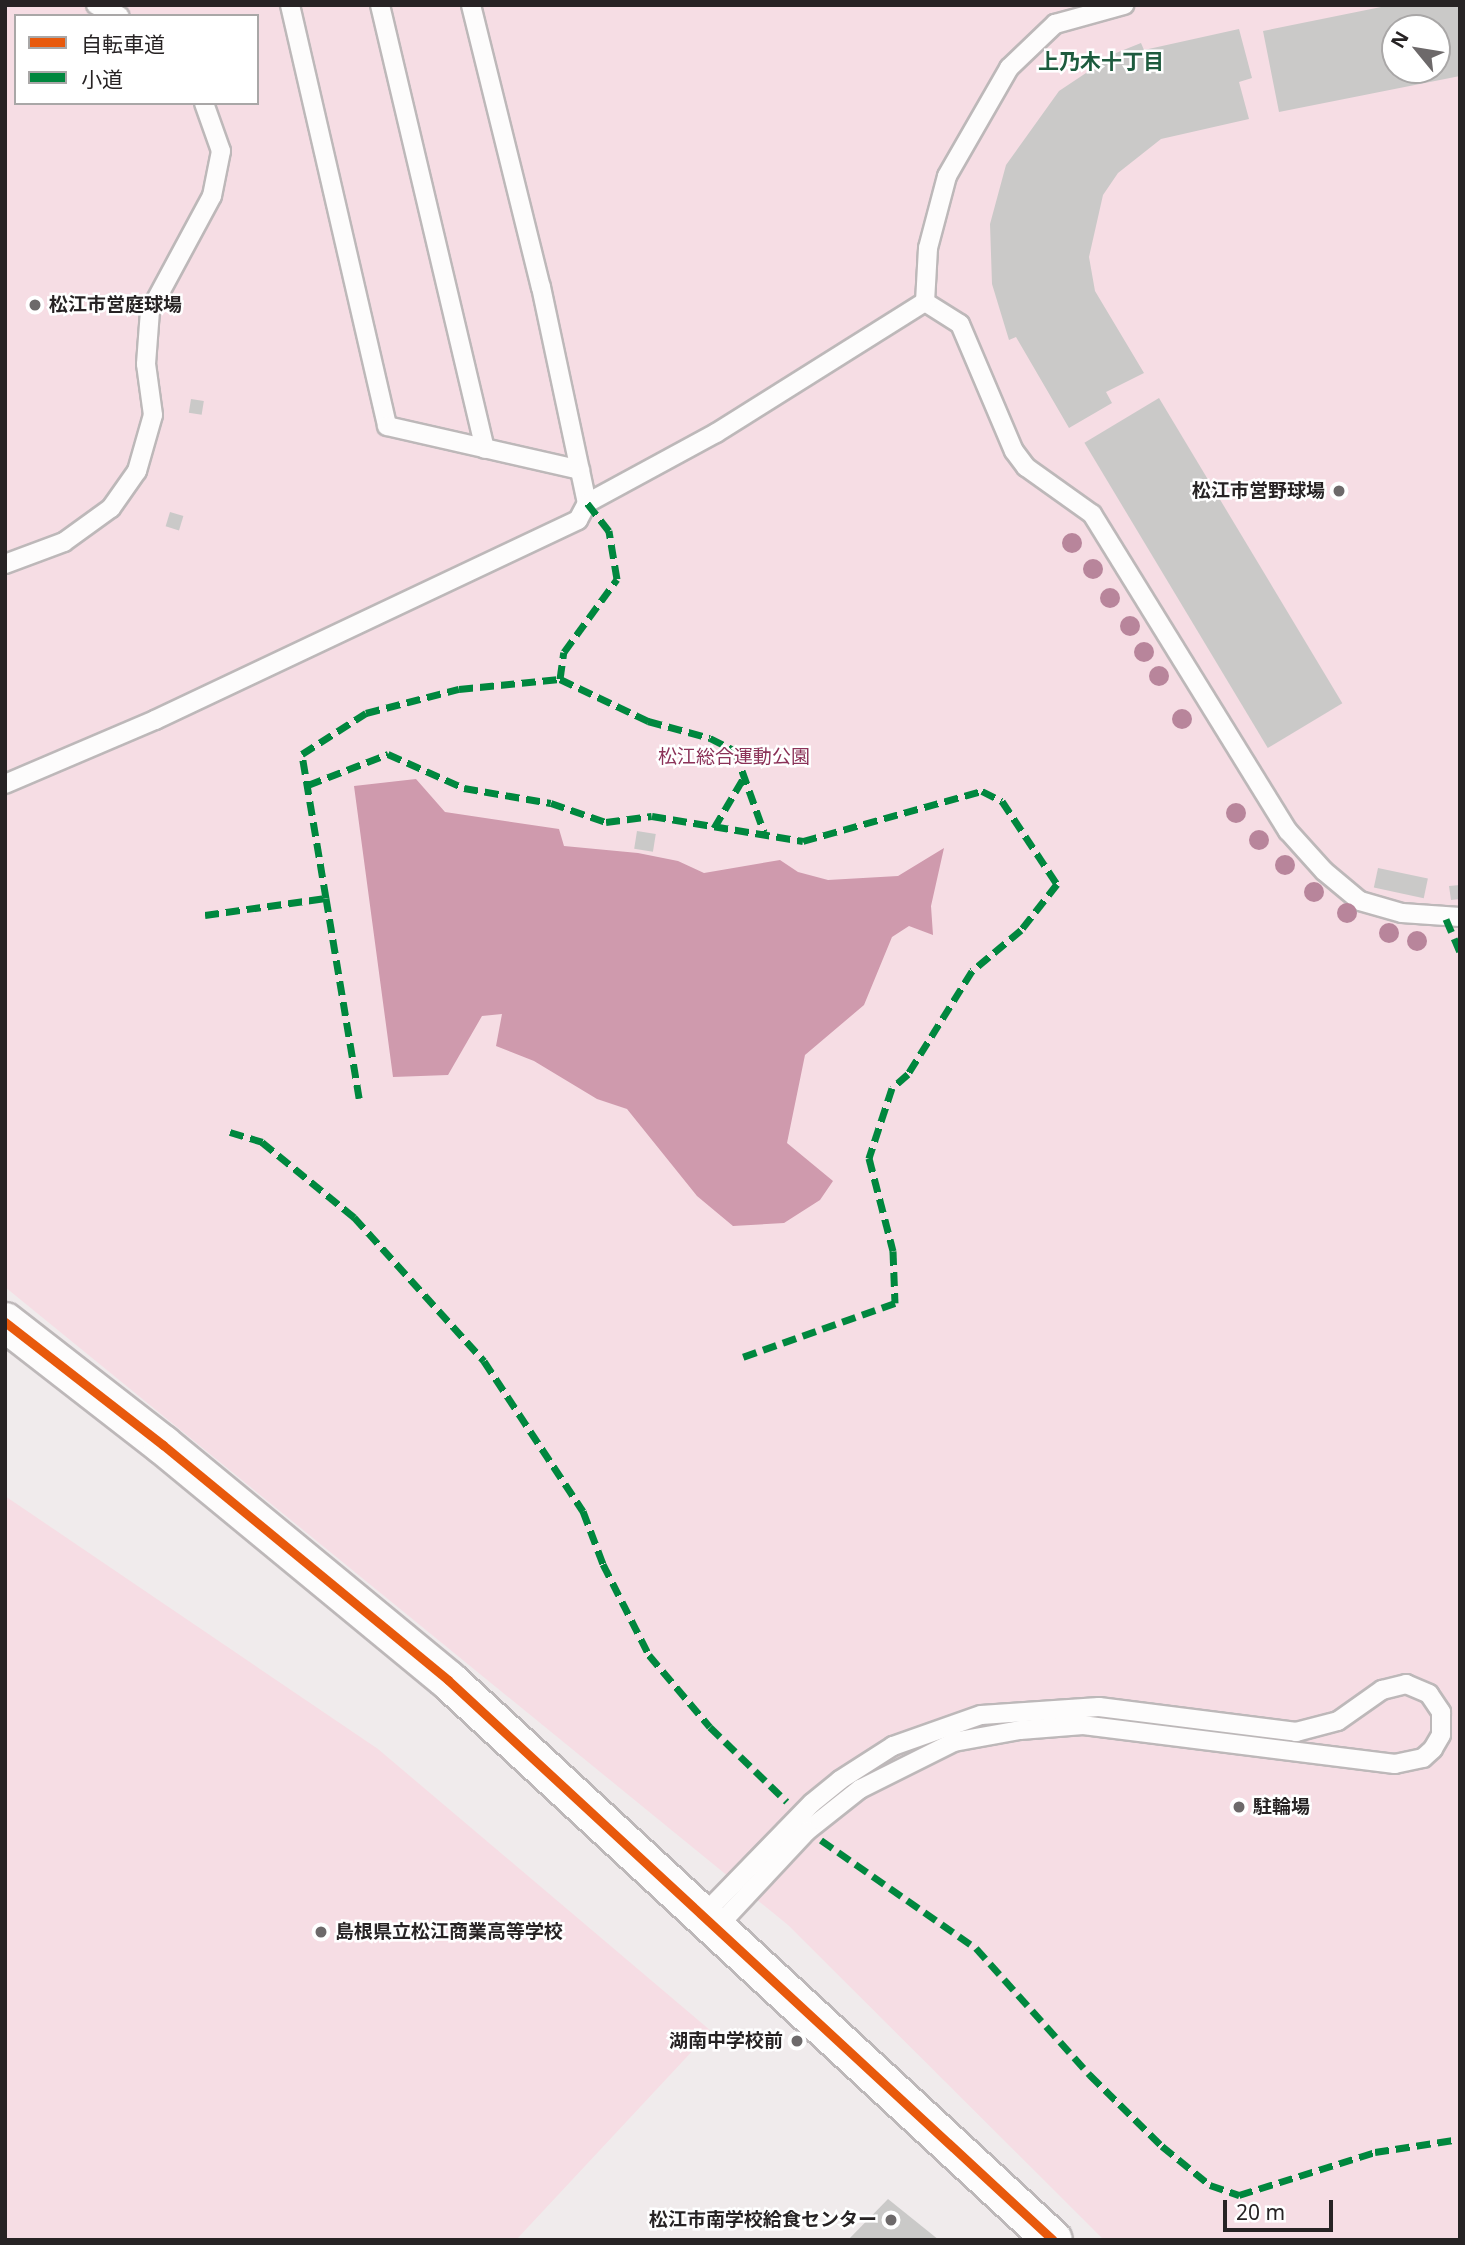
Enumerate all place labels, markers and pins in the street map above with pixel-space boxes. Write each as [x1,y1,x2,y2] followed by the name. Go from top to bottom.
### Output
[49,294,182,316] place label: 松江市営庭球場
[27,297,43,313] marker: 松江市営庭球場
[1192,480,1325,502] place label: 松江市営野球場
[1331,483,1347,499] marker: 松江市営野球場
[1253,1796,1310,1818] place label: 駐輪場
[1231,1799,1247,1815] marker: 駐輪場
[335,1921,563,1943] place label: 島根県立松江商業高等学校
[313,1924,329,1940] marker: 島根県立松江商業高等学校
[669,2030,783,2052] place label: 湖南中学校前
[789,2033,805,2049] marker: 湖南中学校前
[649,2209,877,2231] place label: 松江市南学校給食センター
[883,2212,899,2228] marker: 松江市南学校給食センター

